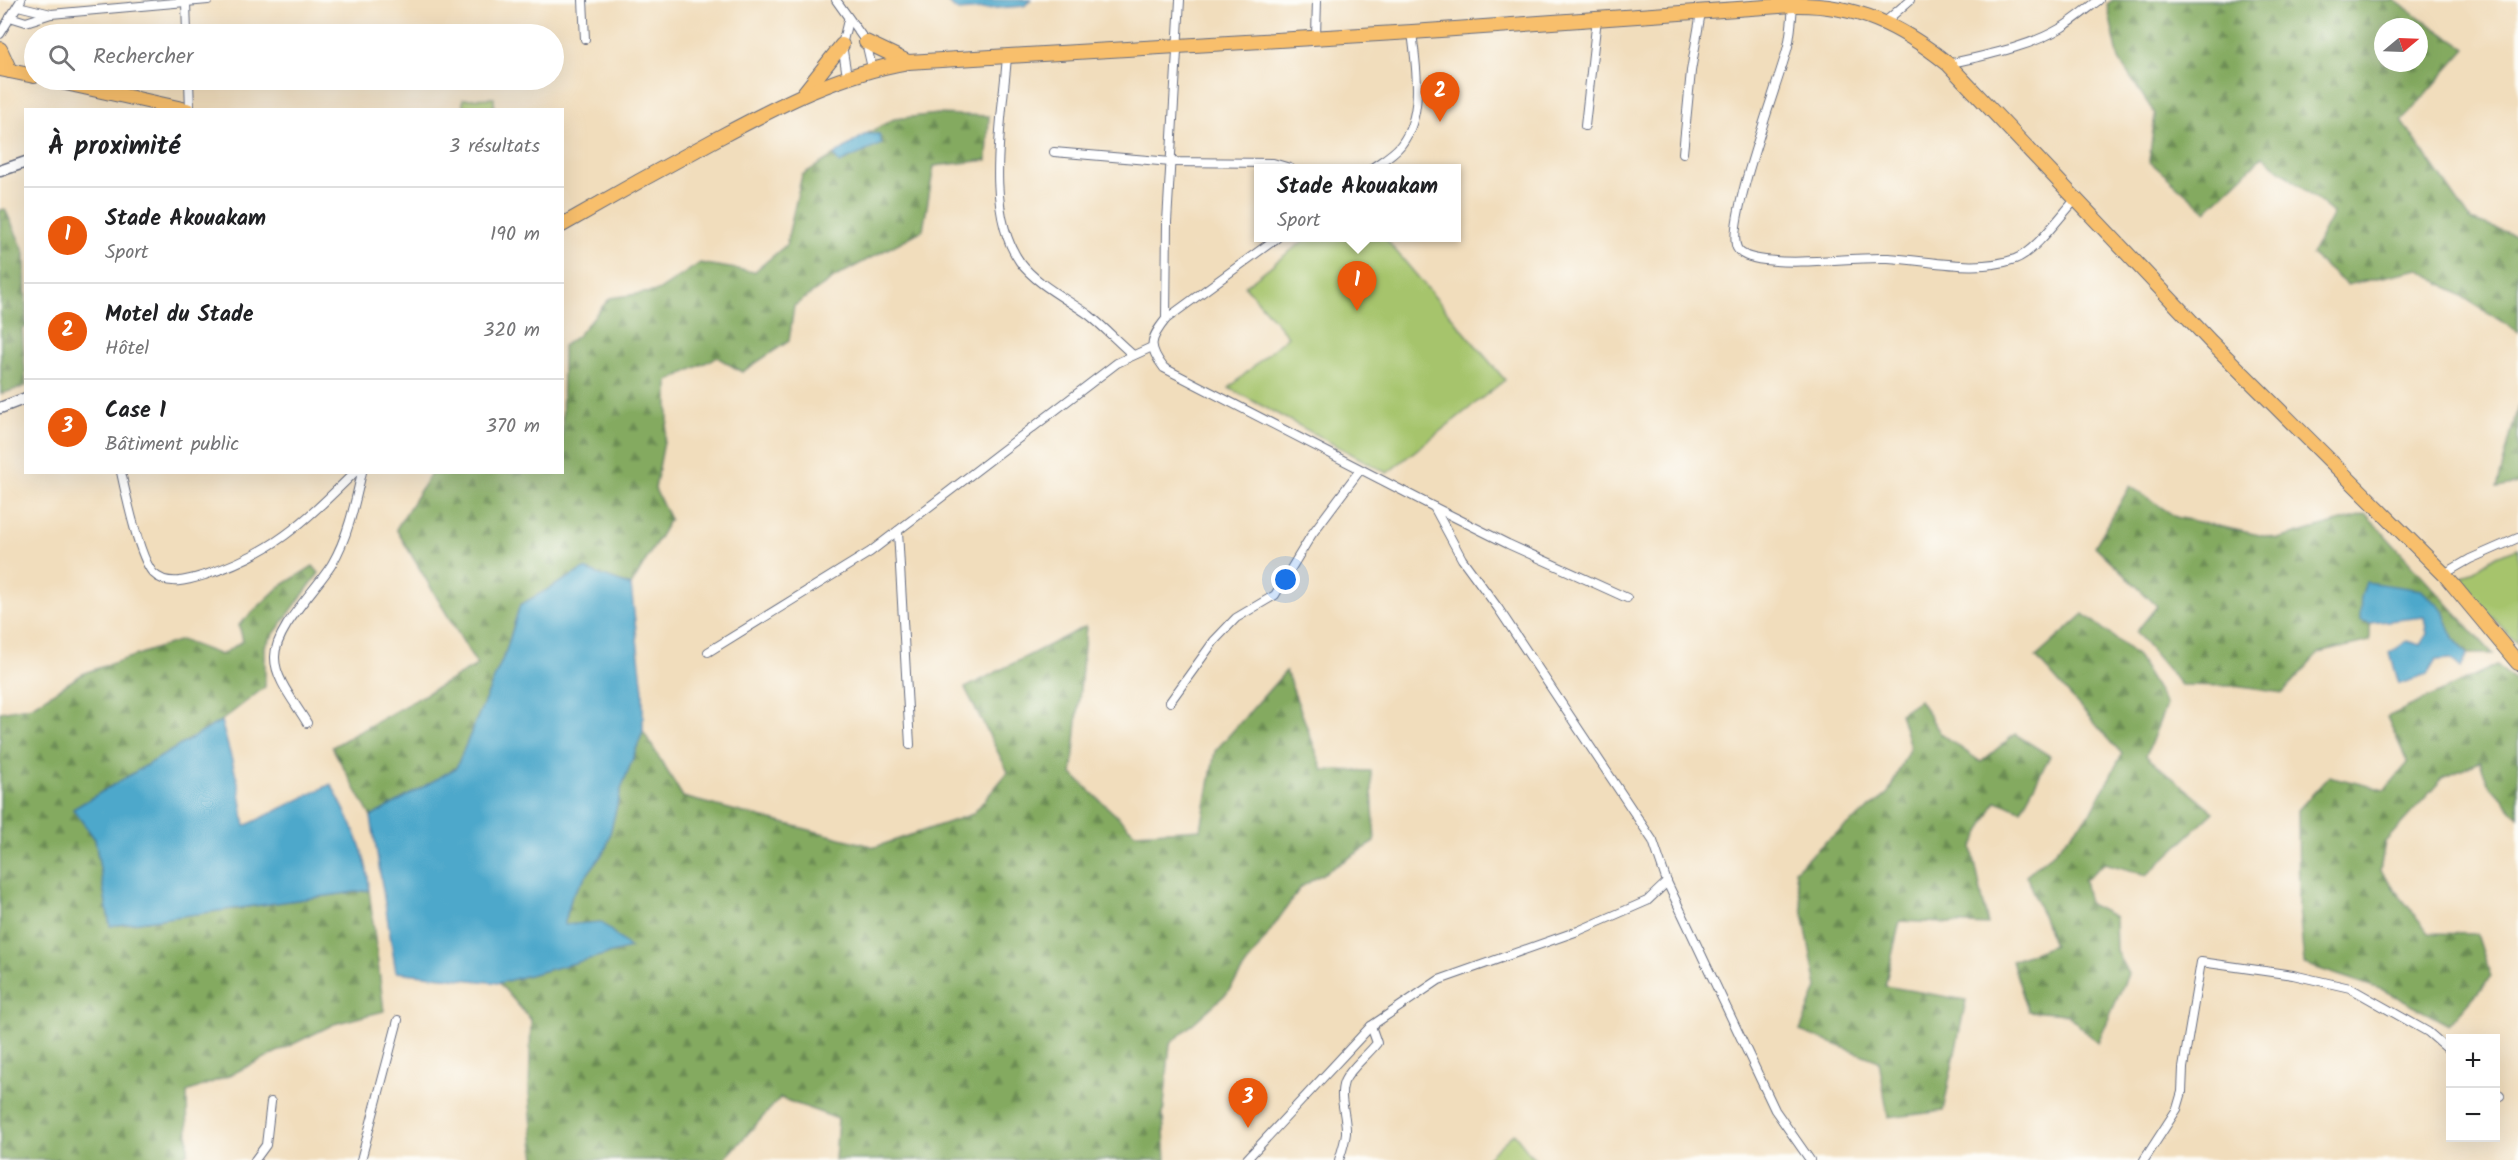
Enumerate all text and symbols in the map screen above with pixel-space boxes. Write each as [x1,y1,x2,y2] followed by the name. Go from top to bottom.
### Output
[2374,18,2428,72] north arrow
[24,24,564,90] search box
[93,40,193,75] text: Rechercher
[45,41,78,74] icon: search
[1420,72,1460,122] pin: 2
[48,126,180,168] text: À proximité
[449,131,540,163] text: 3 résultats
[1254,164,1461,242] popup
[1277,170,1438,205] text: Stade Akouakam
[105,202,266,237] text: Stade Akouakam
[1277,205,1321,237] text: Sport
[64,219,71,251] text: 1
[490,219,540,251] text: 190 m
[105,237,149,269] text: Sport
[1338,262,1376,311] pin: 1
[105,298,254,333] text: Motel du Stade
[62,315,73,347] text: 2
[483,315,540,347] text: 320 m
[105,333,149,365] text: Hôtel
[105,394,166,429] text: Case 1
[62,411,73,443] text: 3
[485,411,540,443] text: 370 m
[105,429,239,461] text: Bâtiment public
[1271,565,1300,594] your location
[2446,1034,2500,1142] map controls
[2446,1034,2500,1088] button: +
[1228,1078,1268,1128] pin: 3
[2446,1088,2500,1142] button: −

